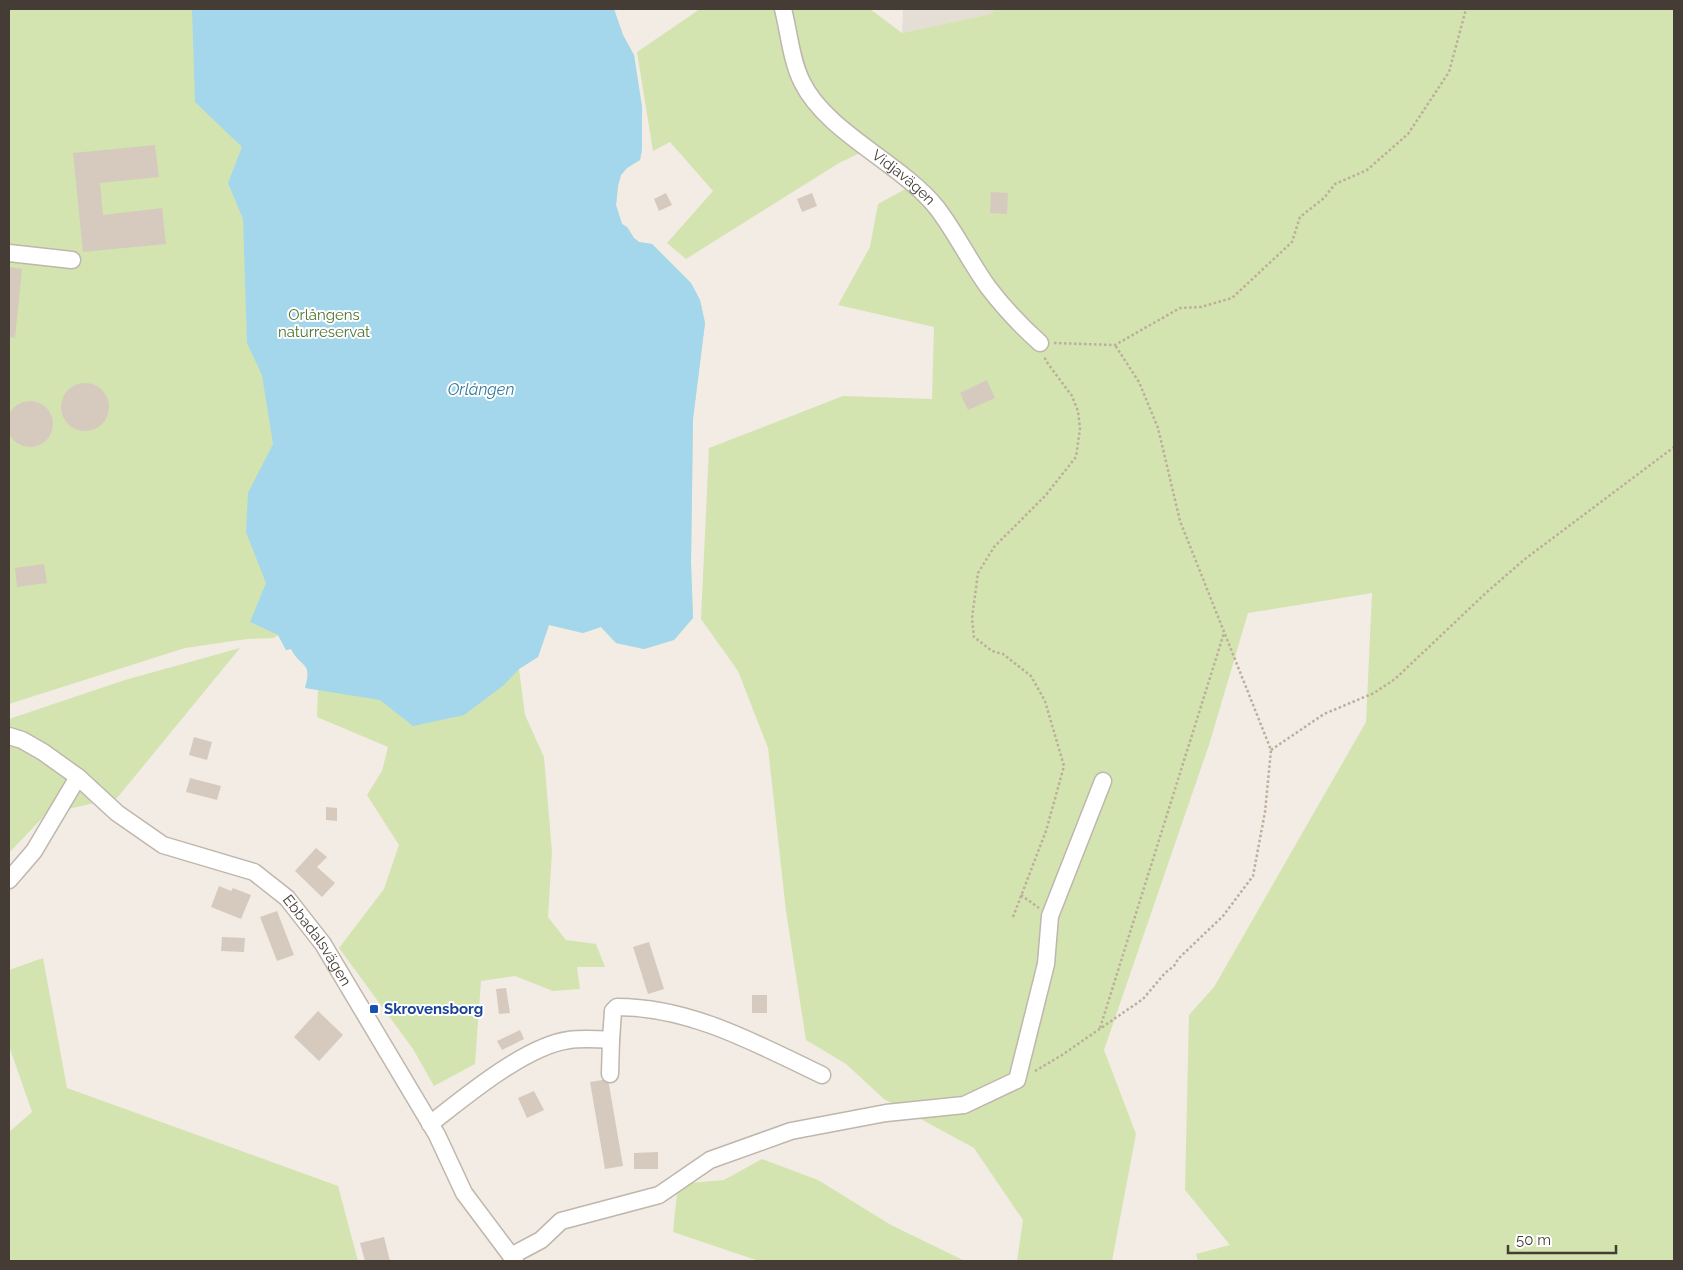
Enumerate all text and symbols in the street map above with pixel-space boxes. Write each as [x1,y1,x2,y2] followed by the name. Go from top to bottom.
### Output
[868,146,939,209] street label: Vidjavägen
[278,306,370,341] park label: Orlångens naturreservat
[448,380,514,399] water label: Orlången
[279,891,355,989] street label: Ebbadalsvägen
[384,1000,483,1018] place label: Skrovensborg
[368,1003,380,1015] marker: Skrovensborg
[1508,1222,1616,1254] scale bar
[1516,1231,1551,1249] text: 50 m

